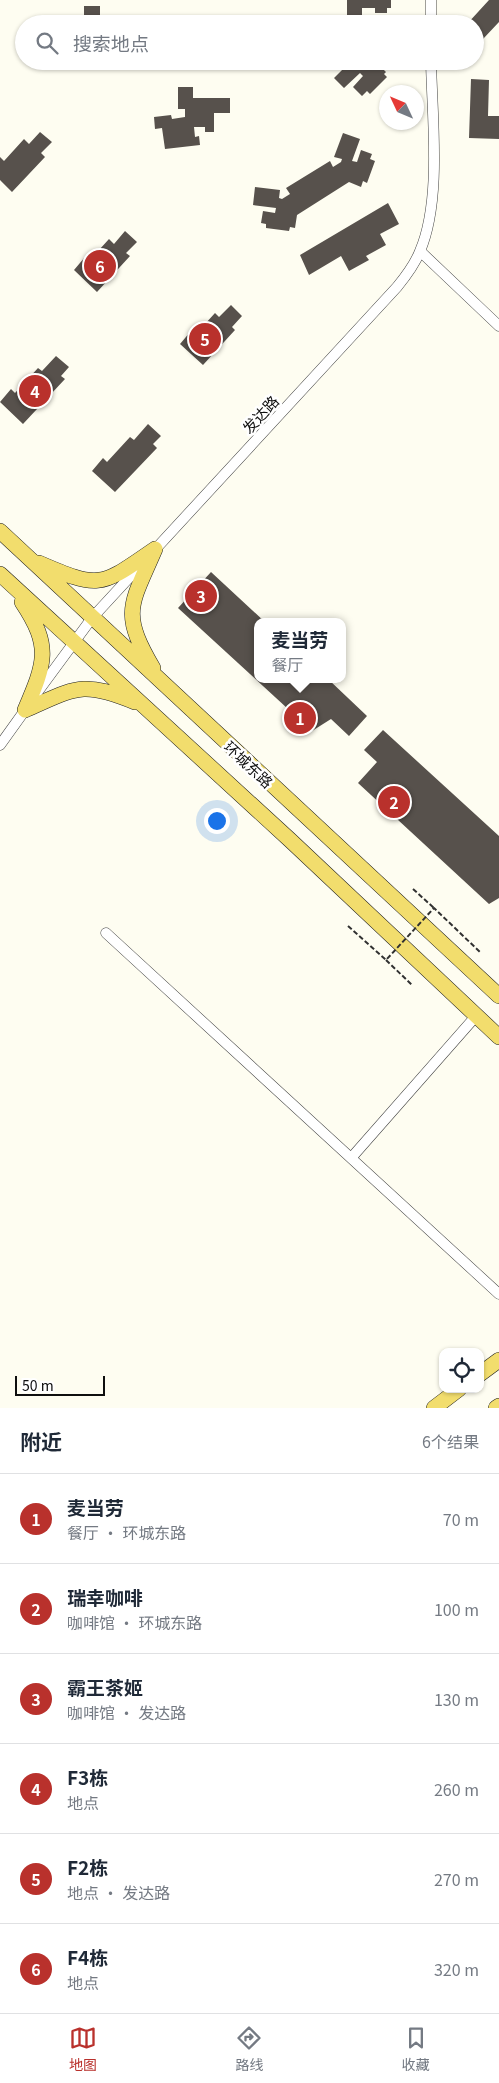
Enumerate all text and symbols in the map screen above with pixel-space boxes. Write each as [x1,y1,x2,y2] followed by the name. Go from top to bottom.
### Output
[15,15,484,70] search box
[33,29,61,57] icon: search
[73,29,149,56] text: 搜索地点
[379,85,424,130] north arrow
[84,247,116,285] pin: 6
[189,320,221,358] pin: 5
[19,372,51,410] pin: 4
[237,390,283,438] street label: 发达路
[185,577,217,615] pin: 3
[254,618,346,683] popup
[271,625,329,652] text: 麦当劳
[271,652,304,676] text: 餐厅
[284,699,316,737] pin: 1
[220,736,278,792] street label: 环城东路
[378,783,410,821] pin: 2
[204,808,230,834] your location
[439,1348,484,1393] map controls
[439,1348,484,1393] button: locate
[15,1373,105,1396] scale bar
[22,1375,54,1395] text: 50 m
[20,1426,62,1456] text: 附近
[422,1429,479,1453] text: 6个结果
[67,1493,124,1520] text: 麦当劳
[31,1507,41,1531] text: 1
[443,1507,479,1531] text: 70 m
[67,1520,186,1544] text: 餐厅 · 环城东路
[67,1583,143,1610] text: 瑞幸咖啡
[31,1597,41,1621] text: 2
[434,1597,479,1621] text: 100 m
[67,1610,202,1634] text: 咖啡馆 · 环城东路
[67,1673,143,1700] text: 霸王茶姬
[31,1687,41,1711] text: 3
[434,1687,479,1711] text: 130 m
[67,1700,186,1724] text: 咖啡馆 · 发达路
[67,1763,108,1790] text: F3栋
[31,1777,41,1801] text: 4
[434,1777,479,1801] text: 260 m
[67,1790,99,1814] text: 地点
[67,1853,108,1880] text: F2栋
[31,1867,41,1891] text: 5
[434,1867,479,1891] text: 270 m
[67,1880,170,1904] text: 地点 · 发达路
[67,1943,108,1970] text: F4栋
[31,1957,41,1981] text: 6
[434,1957,479,1981] text: 320 m
[67,1970,99,1994] text: 地点
[69,2024,97,2074] tab: 地图
[235,2024,263,2074] tab: 路线
[402,2024,430,2074] tab: 收藏

